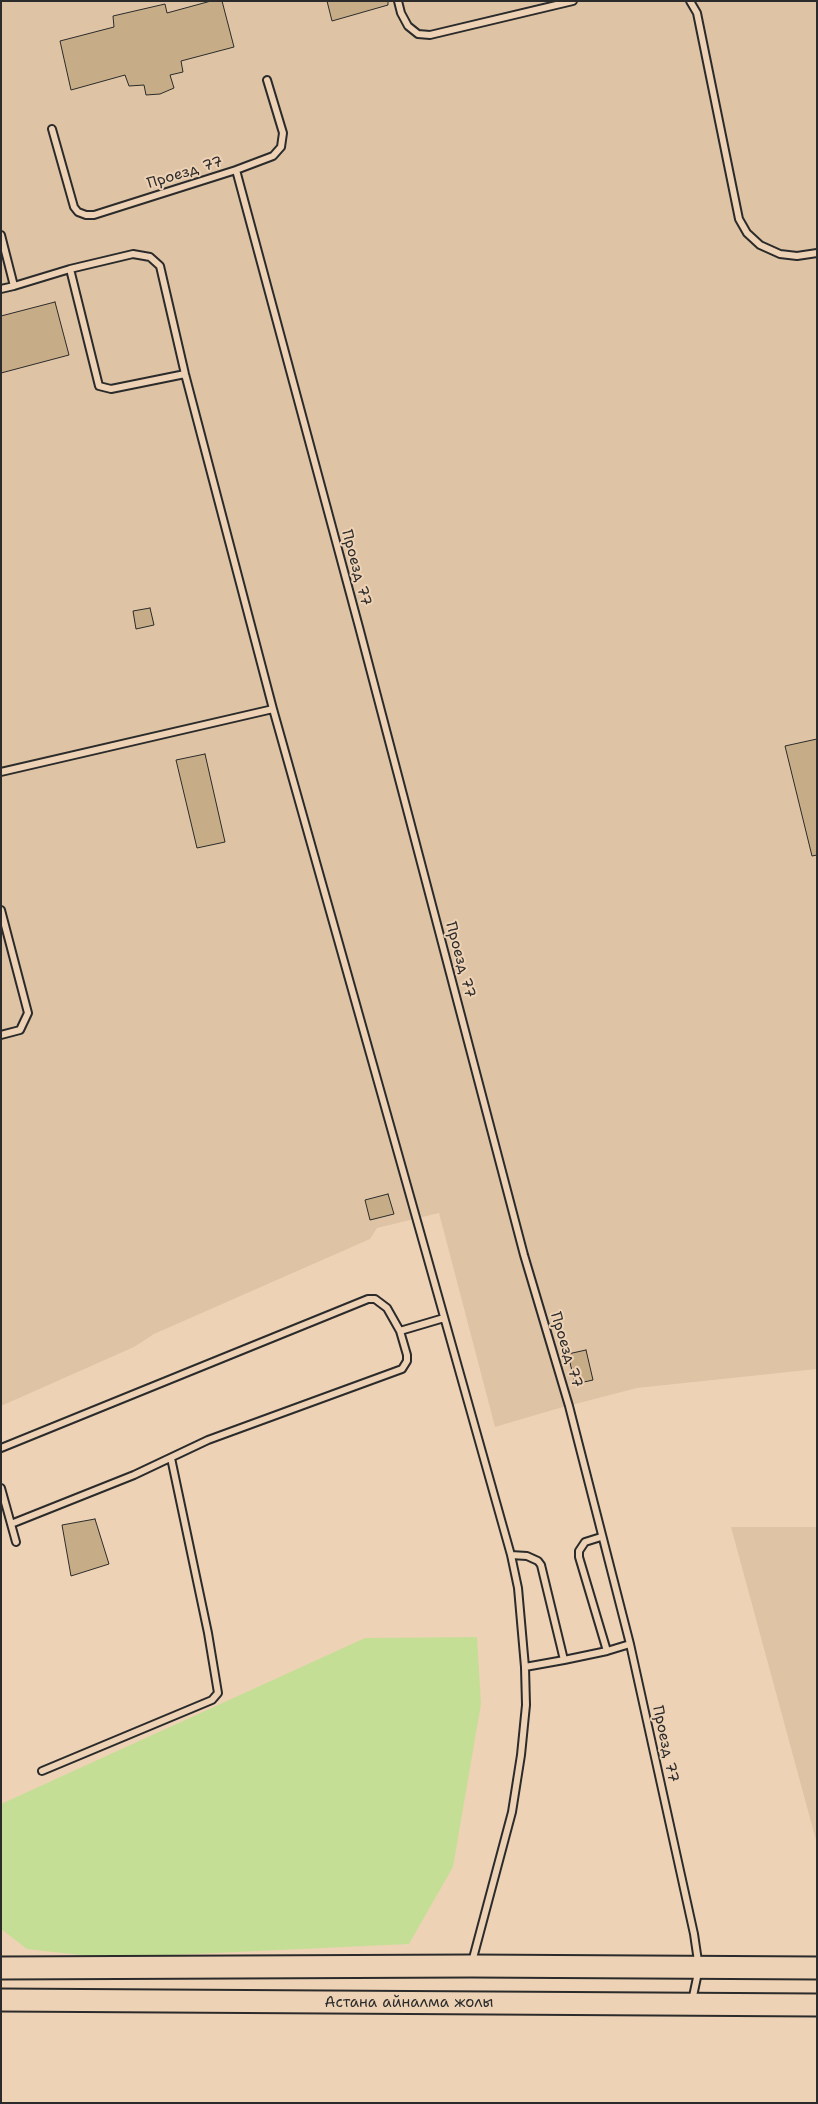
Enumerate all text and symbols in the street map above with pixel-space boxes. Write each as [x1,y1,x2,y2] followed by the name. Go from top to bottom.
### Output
[145,153,225,193] street label: Проезд 77
[337,528,375,608] street label: Проезд 77
[441,920,479,1000] street label: Проезд 77
[546,1310,586,1390] street label: Проезд 77
[648,1704,682,1784] street label: Проезд 77
[325,1994,493,2012] street label: Астана айналма жолы

